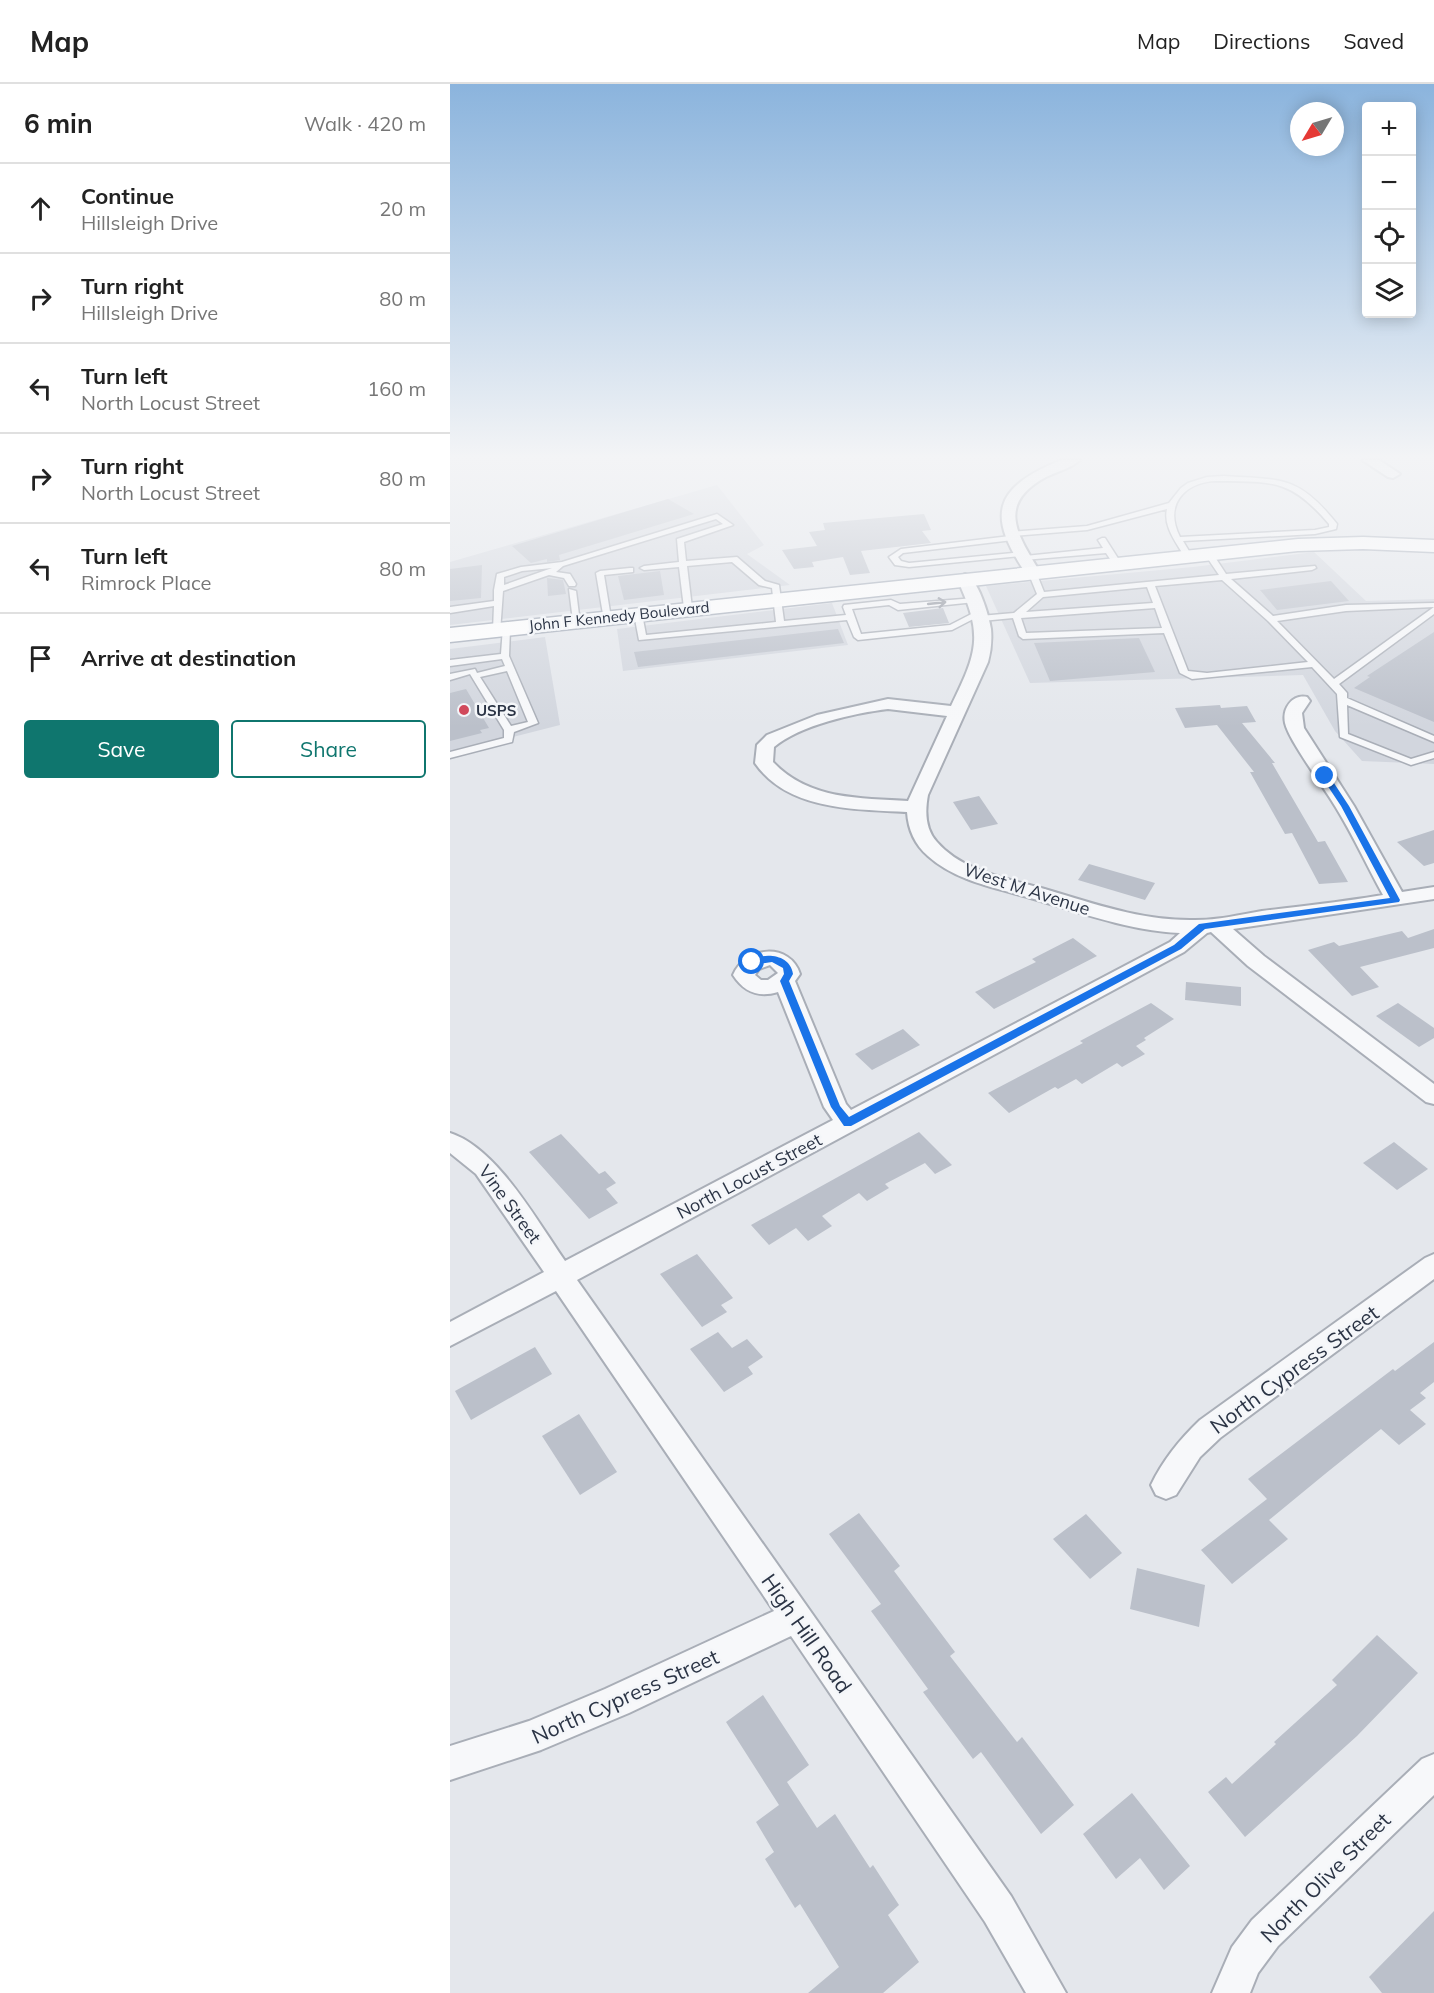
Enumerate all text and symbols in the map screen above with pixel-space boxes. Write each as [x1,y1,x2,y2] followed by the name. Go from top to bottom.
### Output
[30,24,89,59] text: Map
[1137,28,1180,54] text: Map
[1213,28,1310,54] text: Directions
[1343,28,1404,54] text: Saved
[1290,102,1344,156] north arrow
[1362,102,1416,318] map controls
[1362,102,1416,156] button: +
[24,107,93,140] text: 6 min
[304,111,426,136] text: Walk · 420 m
[1362,156,1416,210] button: −
[81,182,174,210] text: Continue
[24,192,57,225] icon: ahead
[379,196,426,221] text: 20 m
[81,210,218,235] text: Hillsleigh Drive
[1362,210,1416,264] button: locate
[1362,264,1416,318] button: layers
[81,272,184,300] text: Turn right
[24,282,57,315] icon: right
[379,286,426,311] text: 80 m
[81,300,218,325] text: Hillsleigh Drive
[81,362,168,390] text: Turn left
[24,372,57,405] icon: left
[367,376,426,401] text: 160 m
[81,390,260,415] text: North Locust Street
[81,452,184,480] text: Turn right
[24,462,57,495] icon: right
[379,466,426,491] text: 80 m
[81,480,260,505] text: North Locust Street
[81,542,168,570] text: Turn left
[24,552,57,585] icon: left
[379,556,426,581] text: 80 m
[81,570,212,595] text: Rimrock Place
[528,597,710,635] street label: John F Kennedy Boulevard
[926,597,946,608] one-way arrow
[24,642,57,675] icon: arrive
[81,644,296,672] text: Arrive at destination
[476,701,517,720] place label: USPS
[457,703,471,717] marker: USPS
[24,720,219,778] button: Save
[231,720,426,778] button: Share
[1311,762,1337,788] route end
[961,858,1093,920] street label: West M Avenue
[738,948,764,974] route start
[672,1128,826,1224] street label: North Locust Street
[474,1160,546,1248] street label: Vine Street
[1205,1299,1383,1439] street label: North Cypress Street
[756,1568,858,1698] street label: High Hill Road
[527,1643,723,1749] street label: North Cypress Street
[1255,1807,1395,1947] street label: North Olive Street

